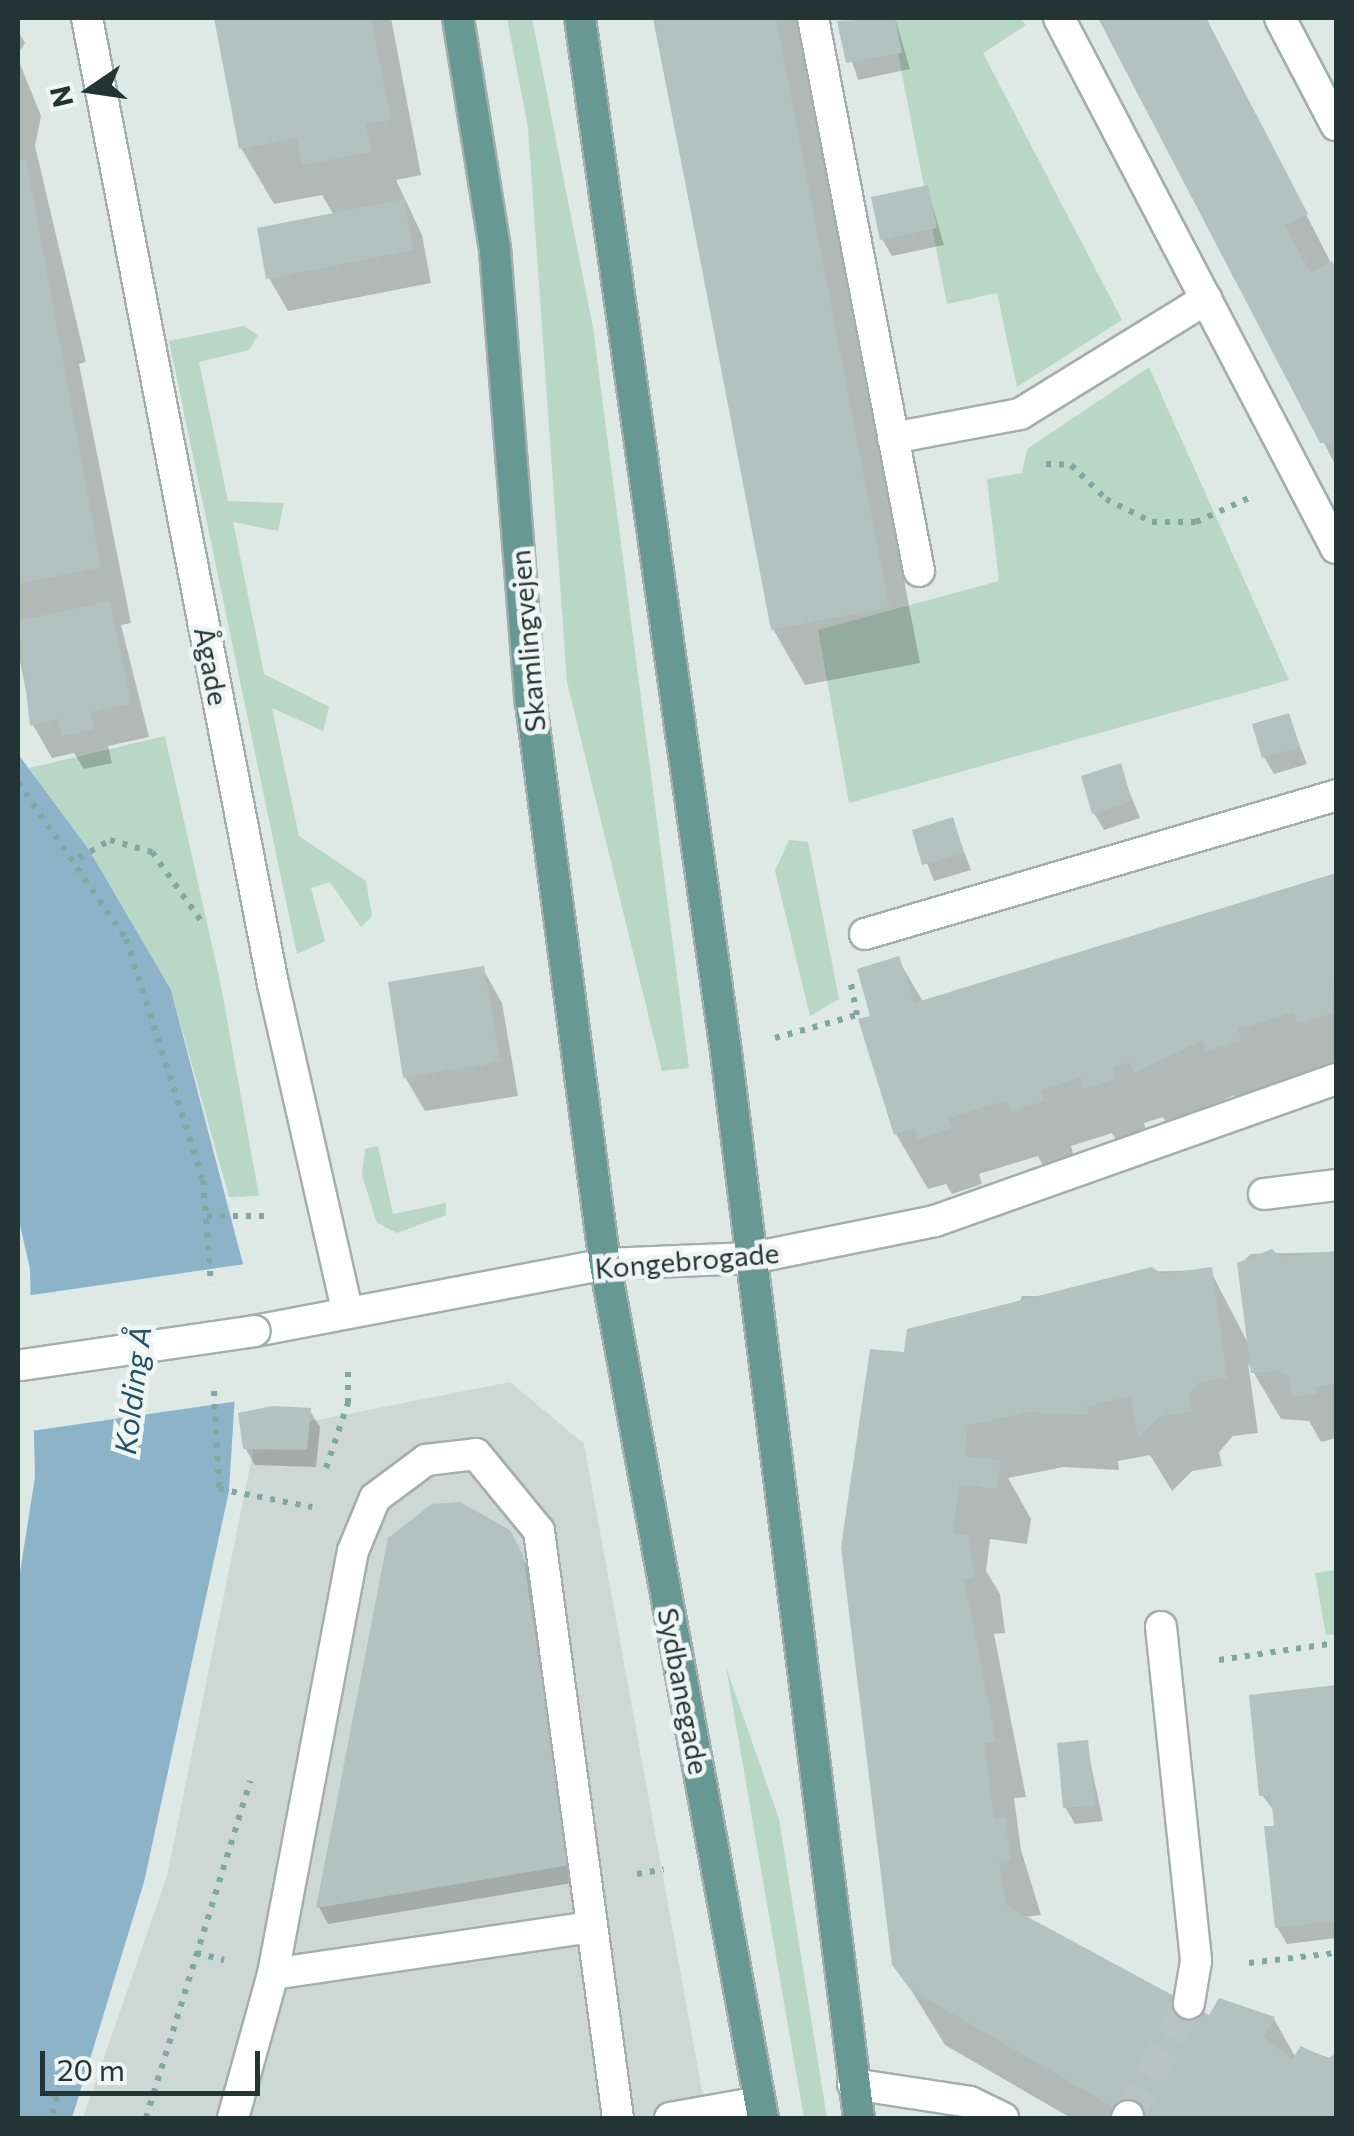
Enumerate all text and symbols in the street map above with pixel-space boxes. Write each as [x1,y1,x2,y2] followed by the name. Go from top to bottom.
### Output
[40,40,140,140] north arrow
[42,83,80,111] text: N
[502,548,552,734] street label: Skamlingvejen
[188,624,236,708] street label: Ågade
[593,1235,781,1285] street label: Kongebrogade
[106,1324,158,1456] water label: Kolding Å
[651,1605,717,1777] street label: Sydbanegade
[45,2031,265,2093] scale bar
[57,2050,125,2087] text: 20 m

